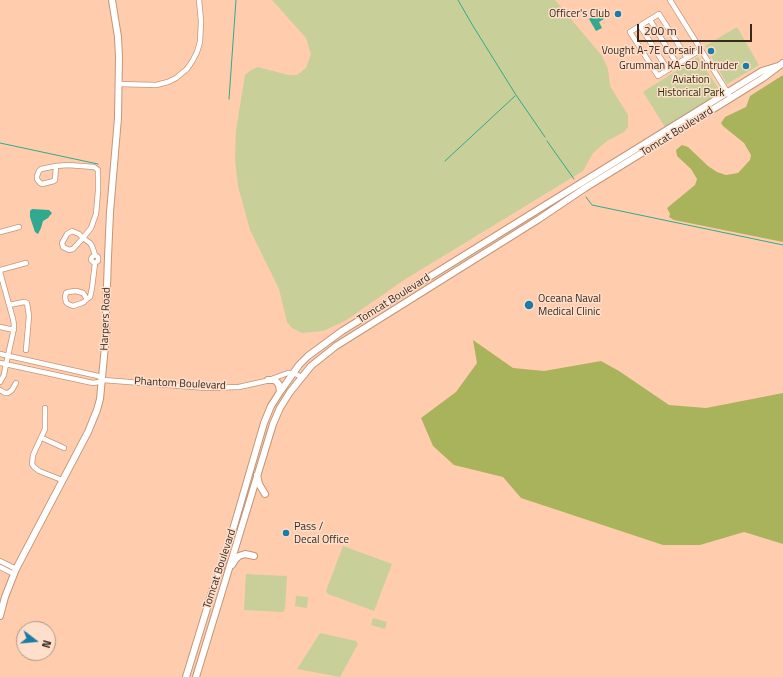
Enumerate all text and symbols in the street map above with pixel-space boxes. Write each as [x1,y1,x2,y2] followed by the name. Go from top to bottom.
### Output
[549,7,610,21] place label: Officer's Club
[613,9,623,19] marker: Officer's Club
[639,16,754,42] scale bar
[644,21,677,40] text: 200 m
[601,44,703,58] place label: Vought A-7E Corsair II
[706,46,716,56] marker: Vought A-7E Corsair II
[619,59,738,73] place label: Grumman KA-6D Intruder
[741,61,751,71] marker: Grumman KA-6D Intruder
[657,73,725,99] park label: Aviation Historical Park
[638,104,716,160] street label: Tomcat Boulevard
[355,271,433,327] street label: Tomcat Boulevard
[98,287,114,351] street label: Harpers Road
[538,292,601,318] place label: Oceana Naval Medical Clinic
[523,299,535,311] marker: Oceana Naval Medical Clinic
[134,375,226,393] street label: Phantom Boulevard
[294,520,349,546] place label: Pass / Decal Office
[201,527,239,611] street label: Tomcat Boulevard
[281,528,291,538] marker: Pass / Decal Office
[16,621,56,661] north arrow
[38,638,55,650] text: N

